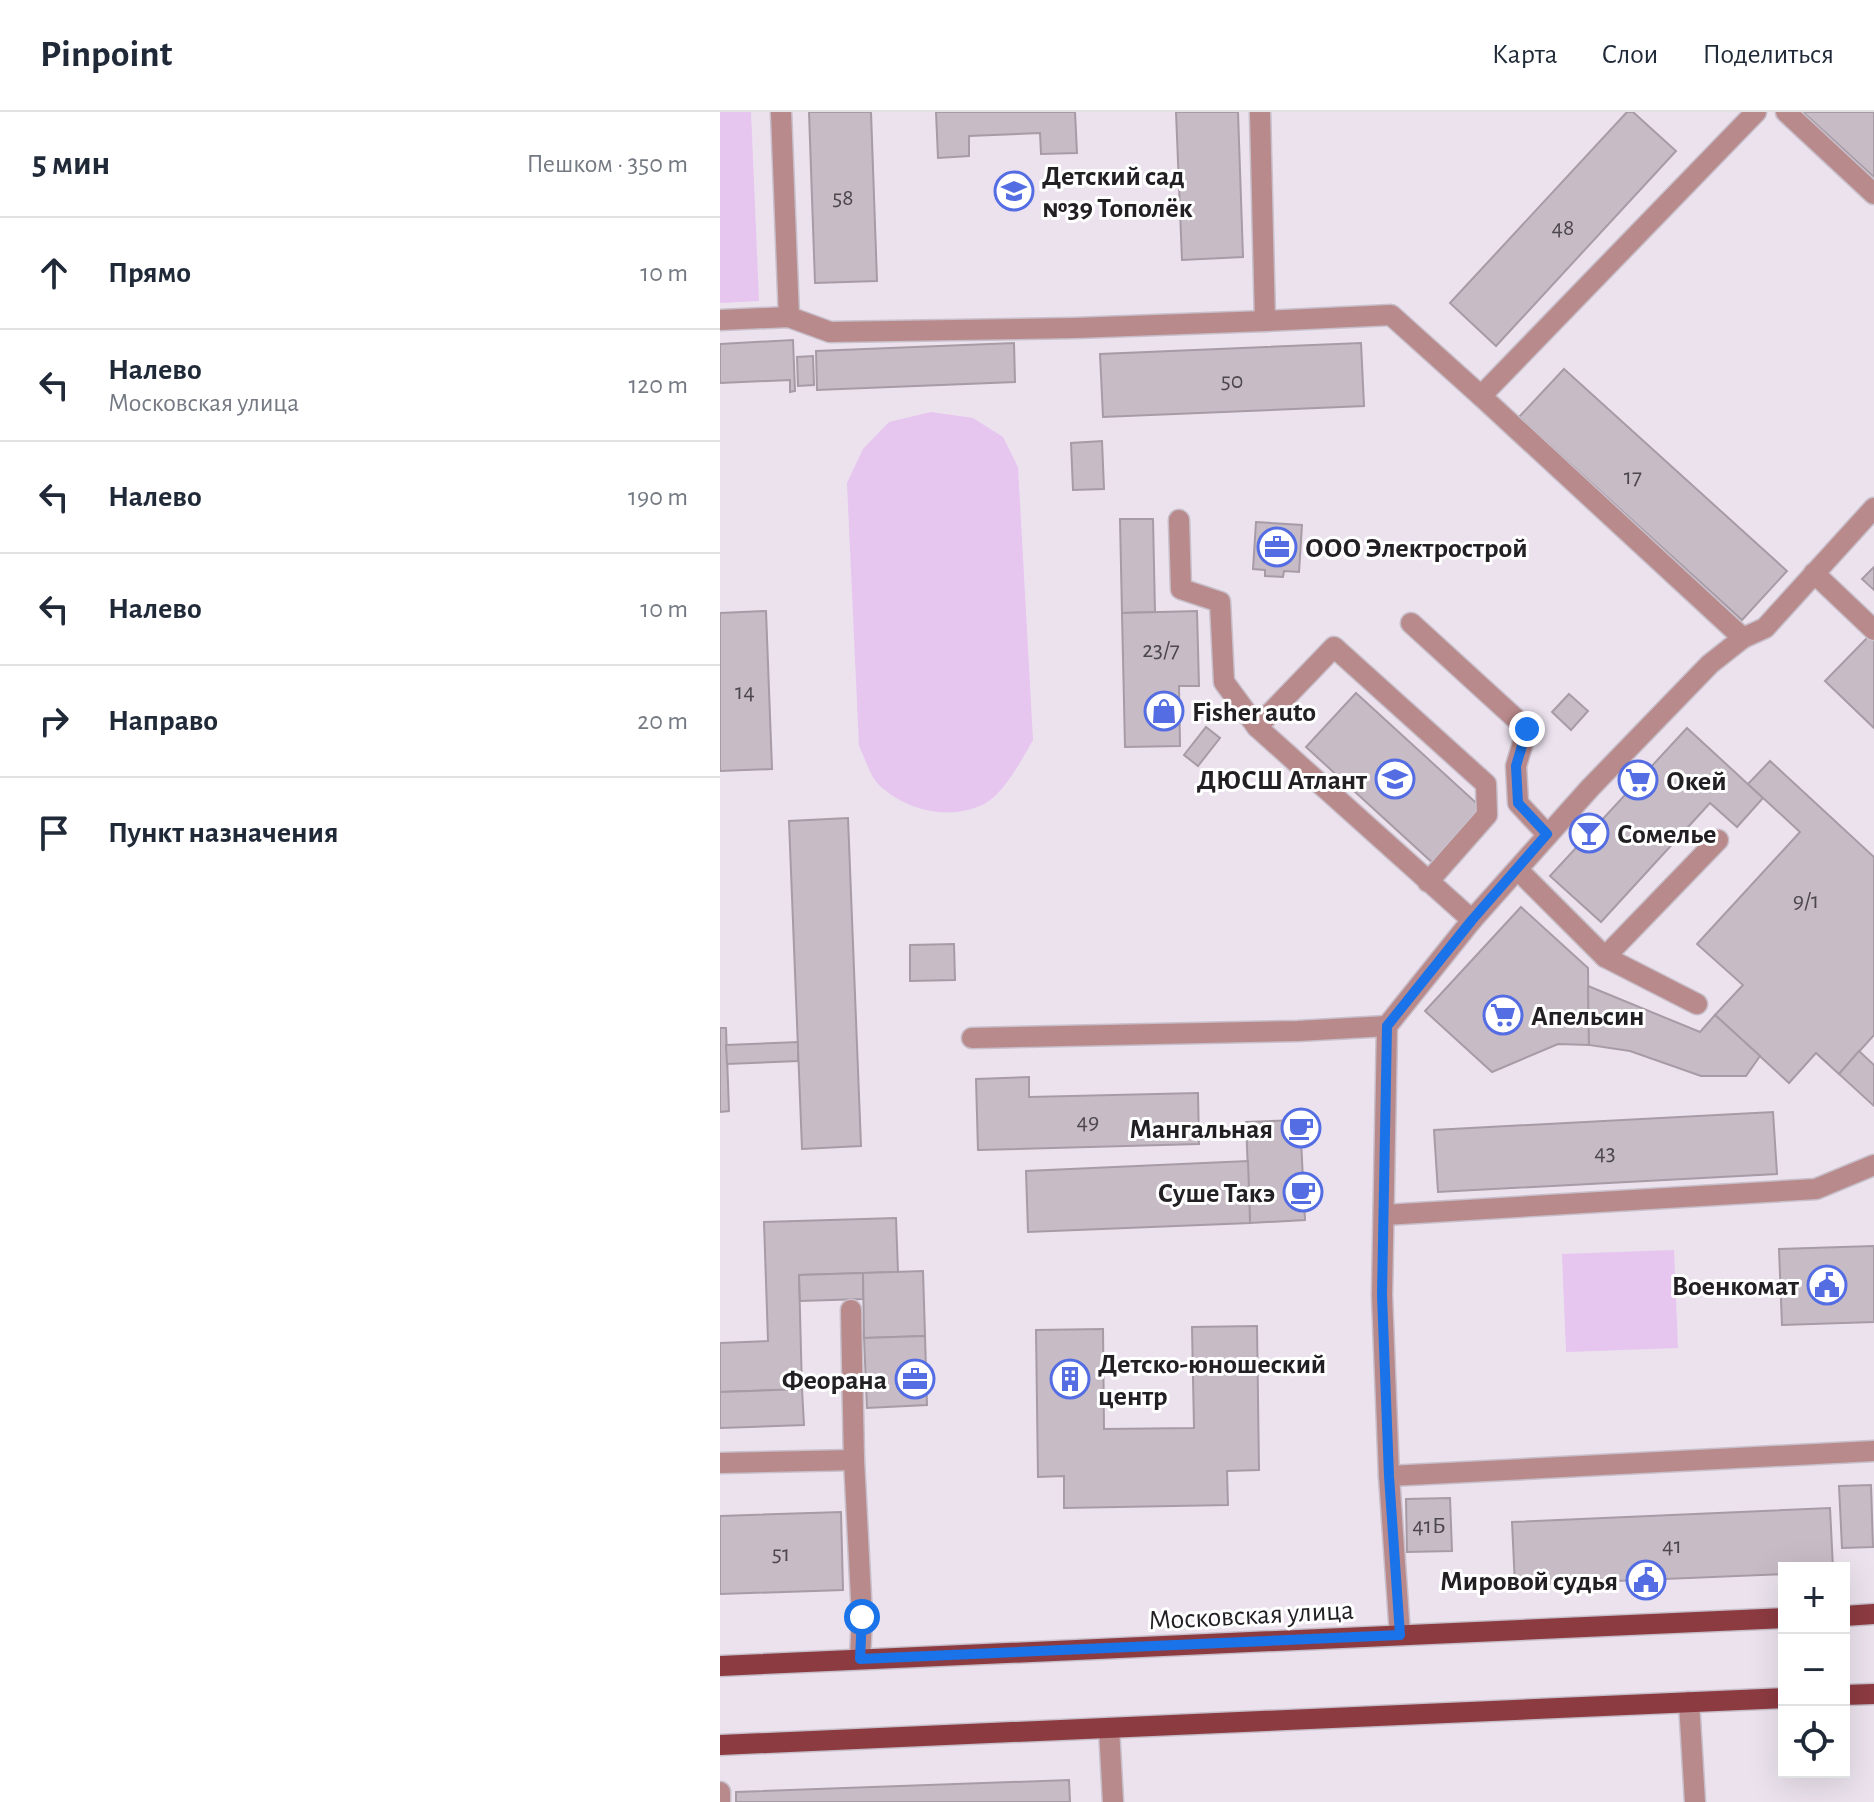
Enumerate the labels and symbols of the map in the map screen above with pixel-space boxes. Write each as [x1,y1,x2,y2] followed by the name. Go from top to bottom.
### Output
[1042,163,1193,223] place label: Детский сад №39 Тополёк
[993,170,1035,212] school or university icon: Детский сад №39 Тополёк
[832,186,854,210] house number: 58
[1552,216,1574,240] house number: 48
[1221,369,1243,393] house number: 50
[1624,465,1642,489] house number: 17
[1256,526,1298,568] office icon: ООО Электрострой
[1305,535,1528,563] place label: ООО Электрострой
[1142,638,1180,662] house number: 23/7
[735,680,755,704] house number: 14
[1143,690,1185,732] shop icon: Fisher auto
[1192,699,1316,727] place label: Fisher auto
[1509,711,1545,747] route end
[1374,758,1416,800] school or university icon: ДЮСШ Атлант
[1617,759,1659,801] supermarket icon: Окей
[1197,767,1368,795] place label: ДЮСШ Атлант
[1666,768,1727,796] place label: Окей
[1568,812,1610,854] bar icon: Сомелье
[1617,821,1716,849] place label: Сомелье
[1793,889,1819,913] house number: 9/1
[1482,994,1524,1036] supermarket icon: Апельсин
[1531,1003,1645,1031] place label: Апельсин
[1280,1107,1322,1149] cafe icon: Мангальная
[1077,1110,1099,1134] house number: 49
[1129,1116,1273,1144] place label: Мангальная
[1594,1141,1616,1165] house number: 43
[1282,1171,1324,1213] cafe icon: Суше Такэ
[1158,1180,1275,1208] place label: Суше Такэ
[1806,1264,1848,1306] public building icon: Военкомат
[1672,1273,1800,1301] place label: Военкомат
[1098,1351,1326,1411] place label: Детско-юношеский центр
[894,1358,936,1400] office icon: Феорана
[1049,1358,1091,1400] building icon: Детско-юношеский центр
[782,1367,887,1395] place label: Феорана
[1412,1514,1446,1538] house number: 41Б
[1662,1534,1682,1558] house number: 41
[772,1542,790,1566] house number: 51
[1625,1559,1667,1601] public building icon: Мировой судья
[1440,1568,1618,1596] place label: Мировой судья
[1148,1597,1355,1635] street label: Московская улица
[844,1599,880,1635] route start

